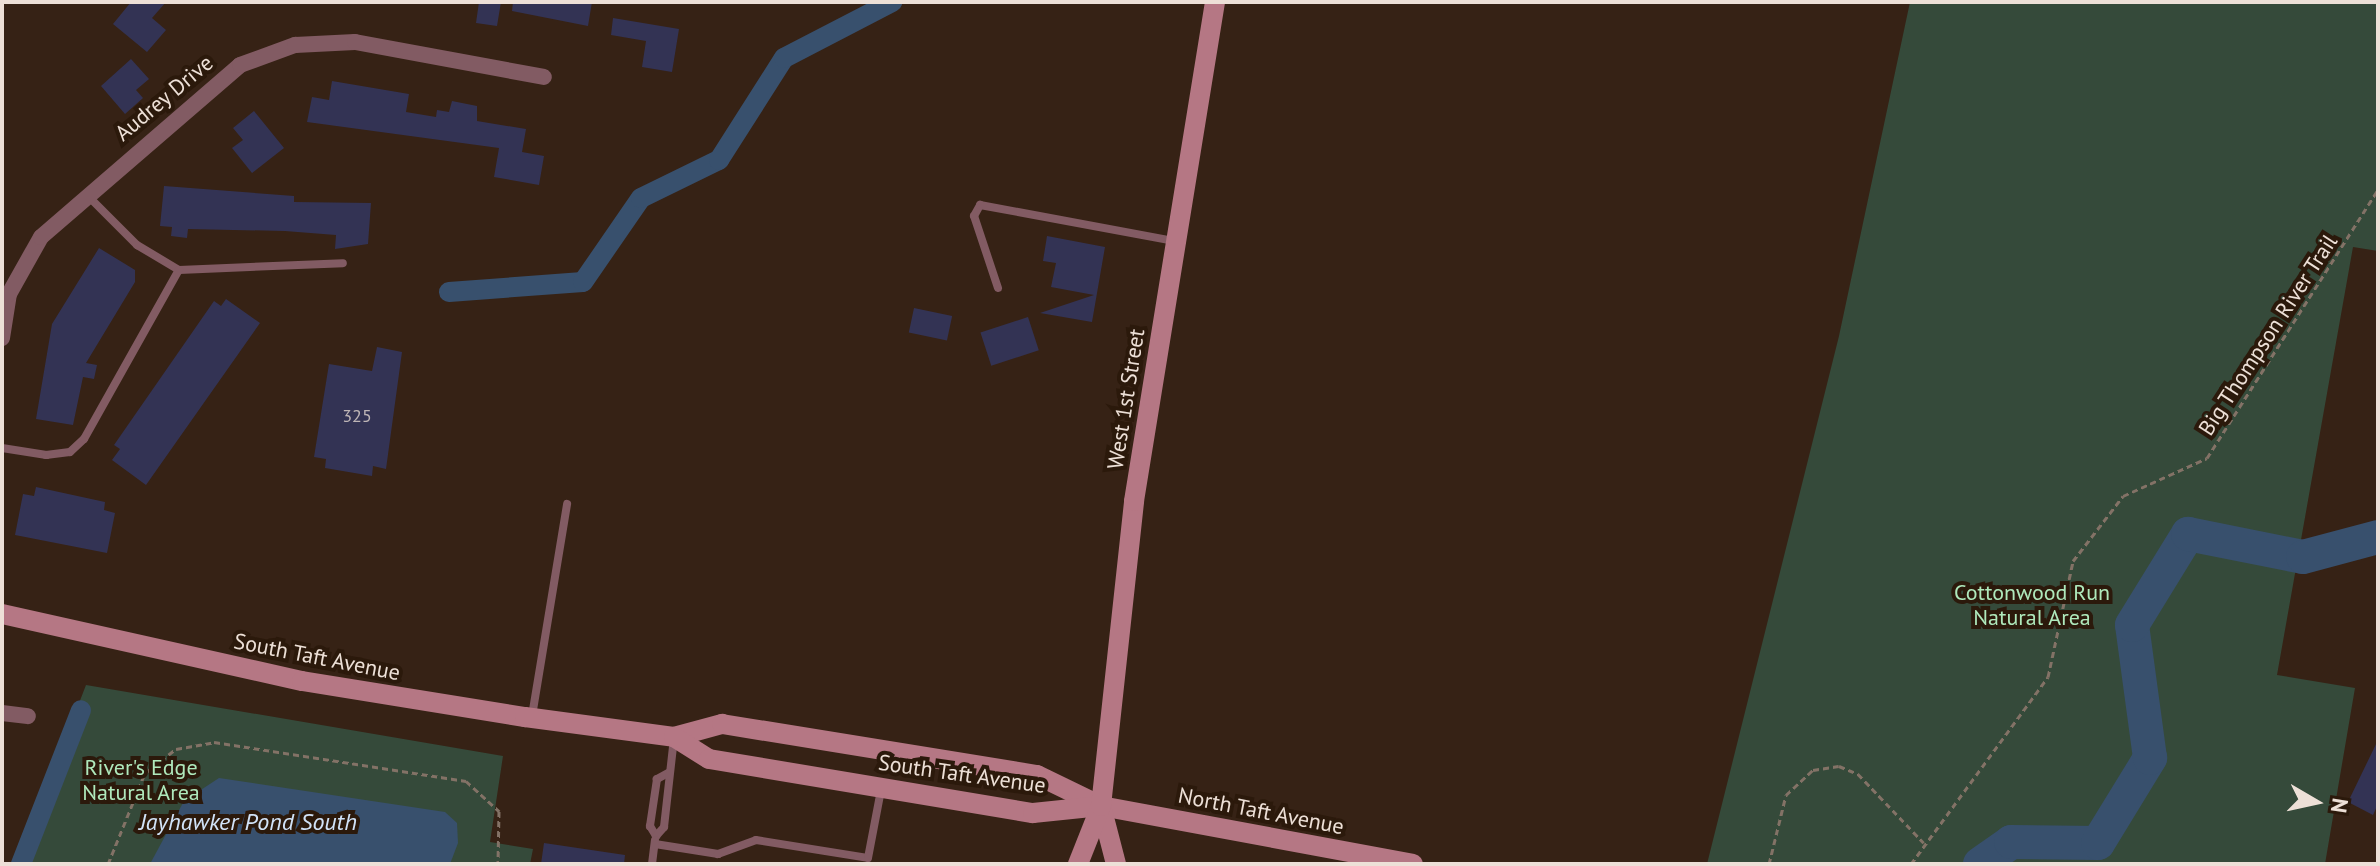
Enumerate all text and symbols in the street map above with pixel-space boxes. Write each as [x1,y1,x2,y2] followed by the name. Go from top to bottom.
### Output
[109,49,219,147] street label: Audrey Drive
[2193,229,2343,441] street label: Big Thompson River Trail
[1102,327,1150,471] street label: West 1st Street
[342,405,372,427] house number: 325
[1954,579,2110,630] park label: Cottonwood Run Natural Area
[231,628,403,686] street label: South Taft Avenue
[876,749,1048,799] street label: South Taft Avenue
[82,754,200,806] park label: River's Edge Natural Area
[2276,762,2356,842] north arrow
[1175,782,1347,840] street label: North Taft Avenue
[2325,796,2355,815] text: N
[139,808,357,836] water label: Jayhawker Pond South

